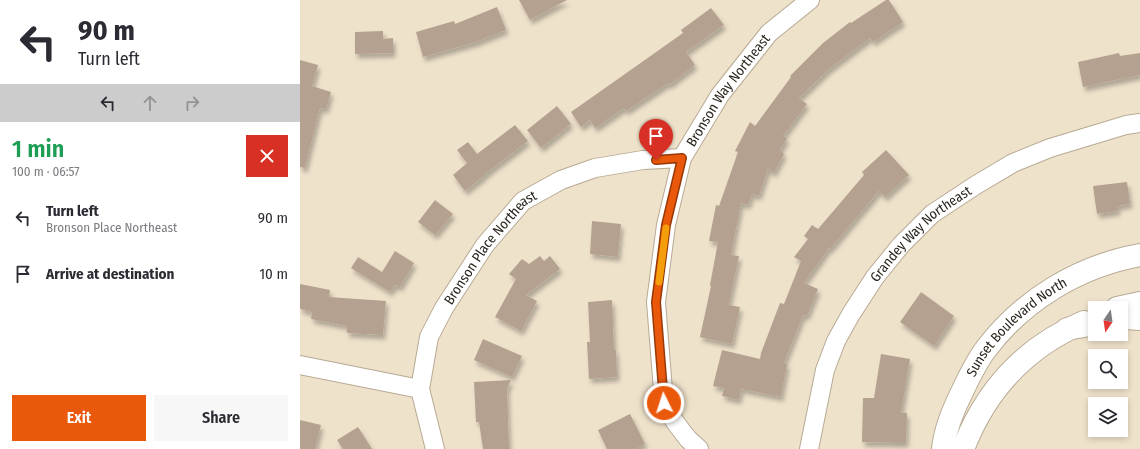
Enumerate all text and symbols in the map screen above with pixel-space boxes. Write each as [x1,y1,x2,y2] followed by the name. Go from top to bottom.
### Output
[78,14,135,47] text: 90 m
[12,16,64,68] icon: left
[682,30,774,150] street label: Bronson Way Northeast
[78,48,140,70] text: Turn left
[97,92,119,114] icon: left
[139,92,161,114] icon: ahead
[181,92,203,114] icon: right
[639,119,673,160] pin
[645,125,667,147] icon: arrive
[12,135,64,163] text: 1 min
[246,135,288,177] button: close
[12,164,80,179] text: 100 m · 06:57
[866,182,975,285] street label: Grandey Way Northeast
[440,186,540,308] street label: Bronson Place Northeast
[46,202,99,220] text: Turn left
[12,207,34,229] icon: left
[258,209,288,227] text: 90 m
[46,220,177,235] text: Bronson Place Northeast
[12,263,34,285] icon: arrive
[46,265,174,283] text: Arrive at destination
[259,265,288,283] text: 10 m
[962,274,1070,379] street label: Sunset Boulevard North
[1088,301,1128,341] north arrow
[1088,301,1128,437] map controls
[1088,349,1128,389] button: search
[643,382,685,424] position arrow
[12,395,146,441] button: Exit
[154,395,288,441] button: Share
[1088,397,1128,437] button: layers

